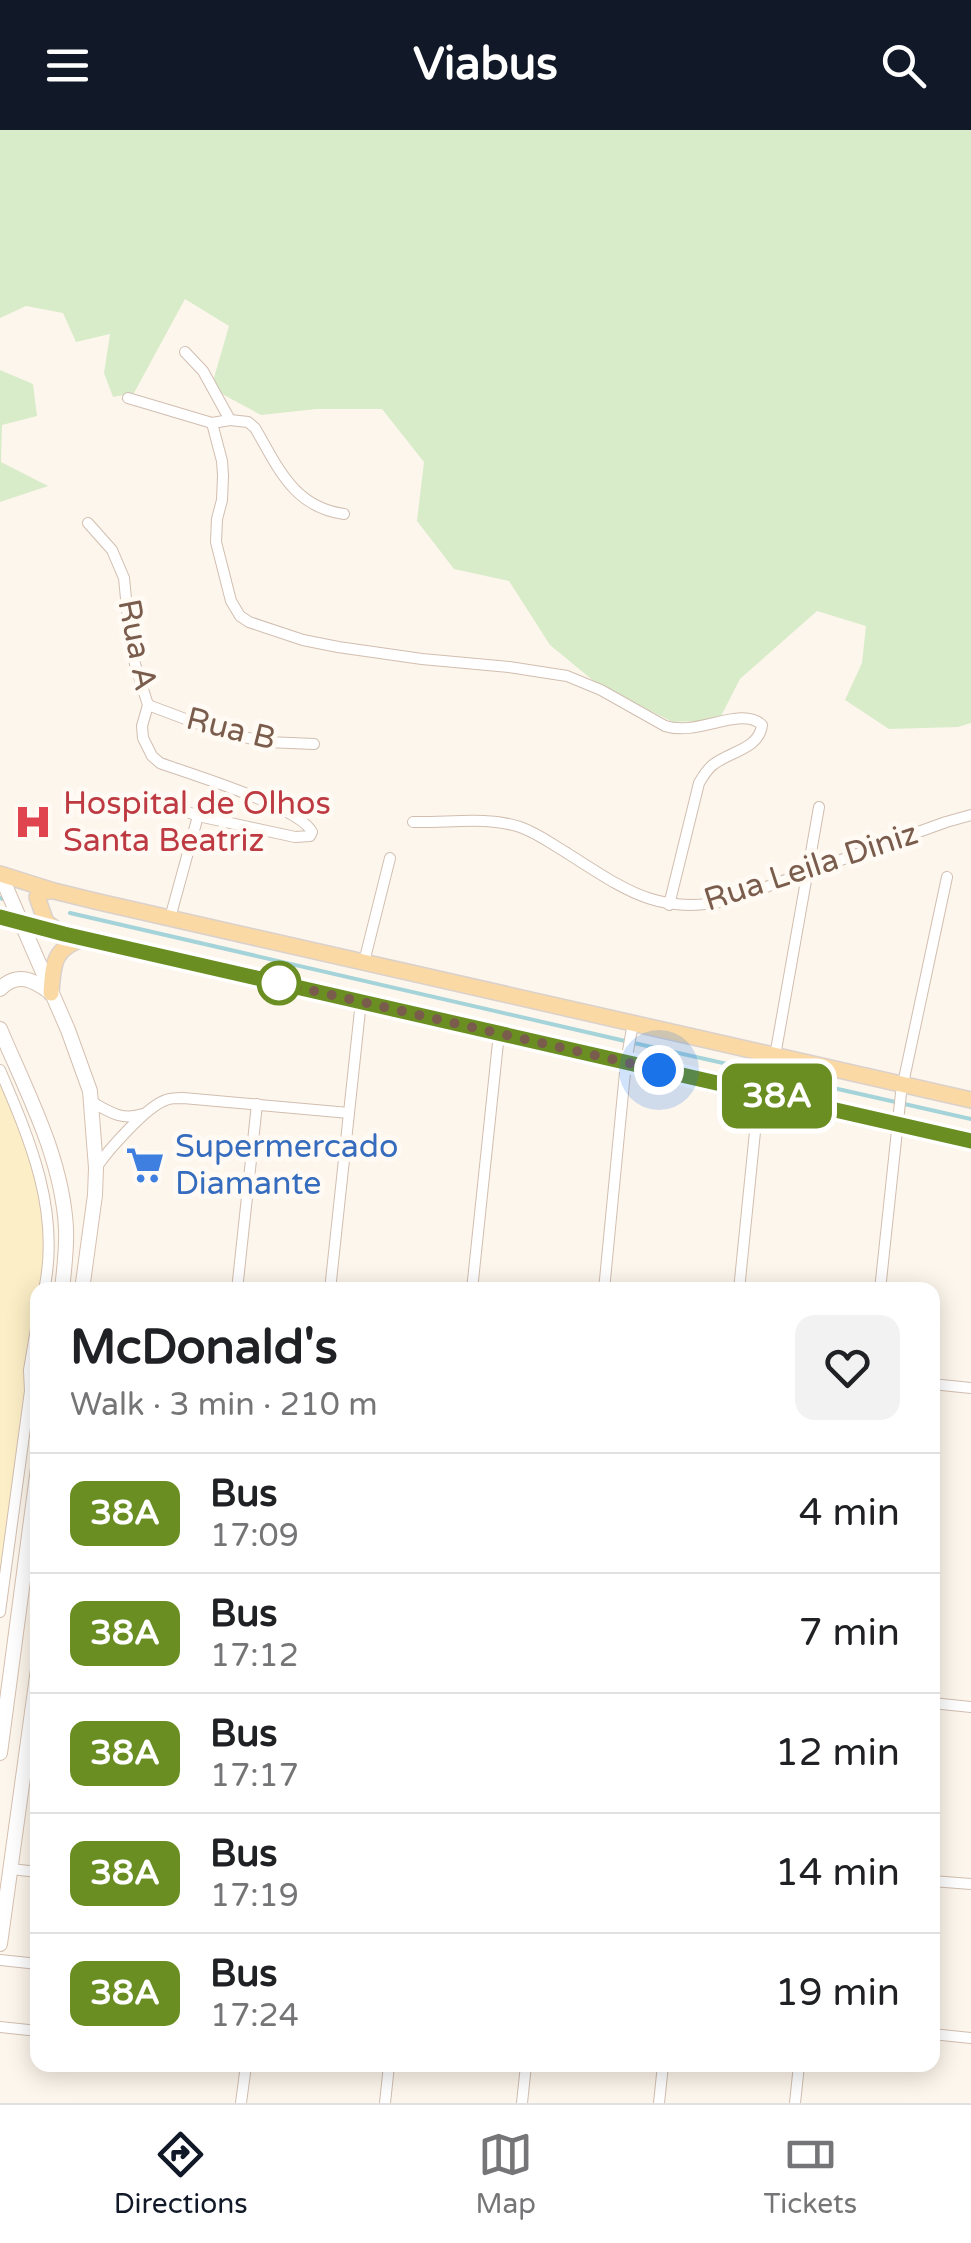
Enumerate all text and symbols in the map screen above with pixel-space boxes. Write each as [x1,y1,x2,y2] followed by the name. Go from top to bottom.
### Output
[40,38,95,93] icon: menu
[413,38,558,92] text: Viabus
[876,38,931,93] icon: search
[110,596,164,694] street label: Rua A
[182,700,280,758] street label: Rua B
[63,785,331,860] place label: Hospital de Olhos Santa Beatriz
[12,801,54,843] hospital icon: Hospital de Olhos Santa Beatriz
[699,815,923,919] street label: Rua Leila Diniz
[258,962,300,1004] unlabelled marker
[634,1045,684,1095] your location
[720,1064,834,1128] line badge: 38A
[742,1075,812,1117] text: 38A
[175,1128,398,1203] place label: Supermercado Diamante
[124,1144,166,1186] supermarket icon: Supermercado Diamante
[795,1315,900,1420] button: heart
[70,1319,338,1377] text: McDonald's
[70,1386,378,1424] text: Walk · 3 min · 210 m
[210,1471,278,1517] text: Bus
[799,1490,900,1536] text: 4 min
[90,1492,160,1534] text: 38A
[210,1517,299,1555] text: 17:09
[210,1591,278,1637] text: Bus
[799,1610,900,1656] text: 7 min
[90,1612,160,1654] text: 38A
[210,1637,299,1675] text: 17:12
[210,1711,278,1757] text: Bus
[775,1730,900,1776] text: 12 min
[90,1732,160,1774] text: 38A
[210,1757,299,1795] text: 17:17
[210,1831,278,1877] text: Bus
[775,1850,900,1896] text: 14 min
[90,1852,160,1894] text: 38A
[210,1877,299,1915] text: 17:19
[210,1951,278,1997] text: Bus
[775,1970,900,2016] text: 19 min
[90,1972,160,2014] text: 38A
[210,1997,299,2035] text: 17:24
[114,2127,248,2221] tab: Directions
[475,2127,536,2221] tab: Map
[764,2127,857,2221] tab: Tickets

